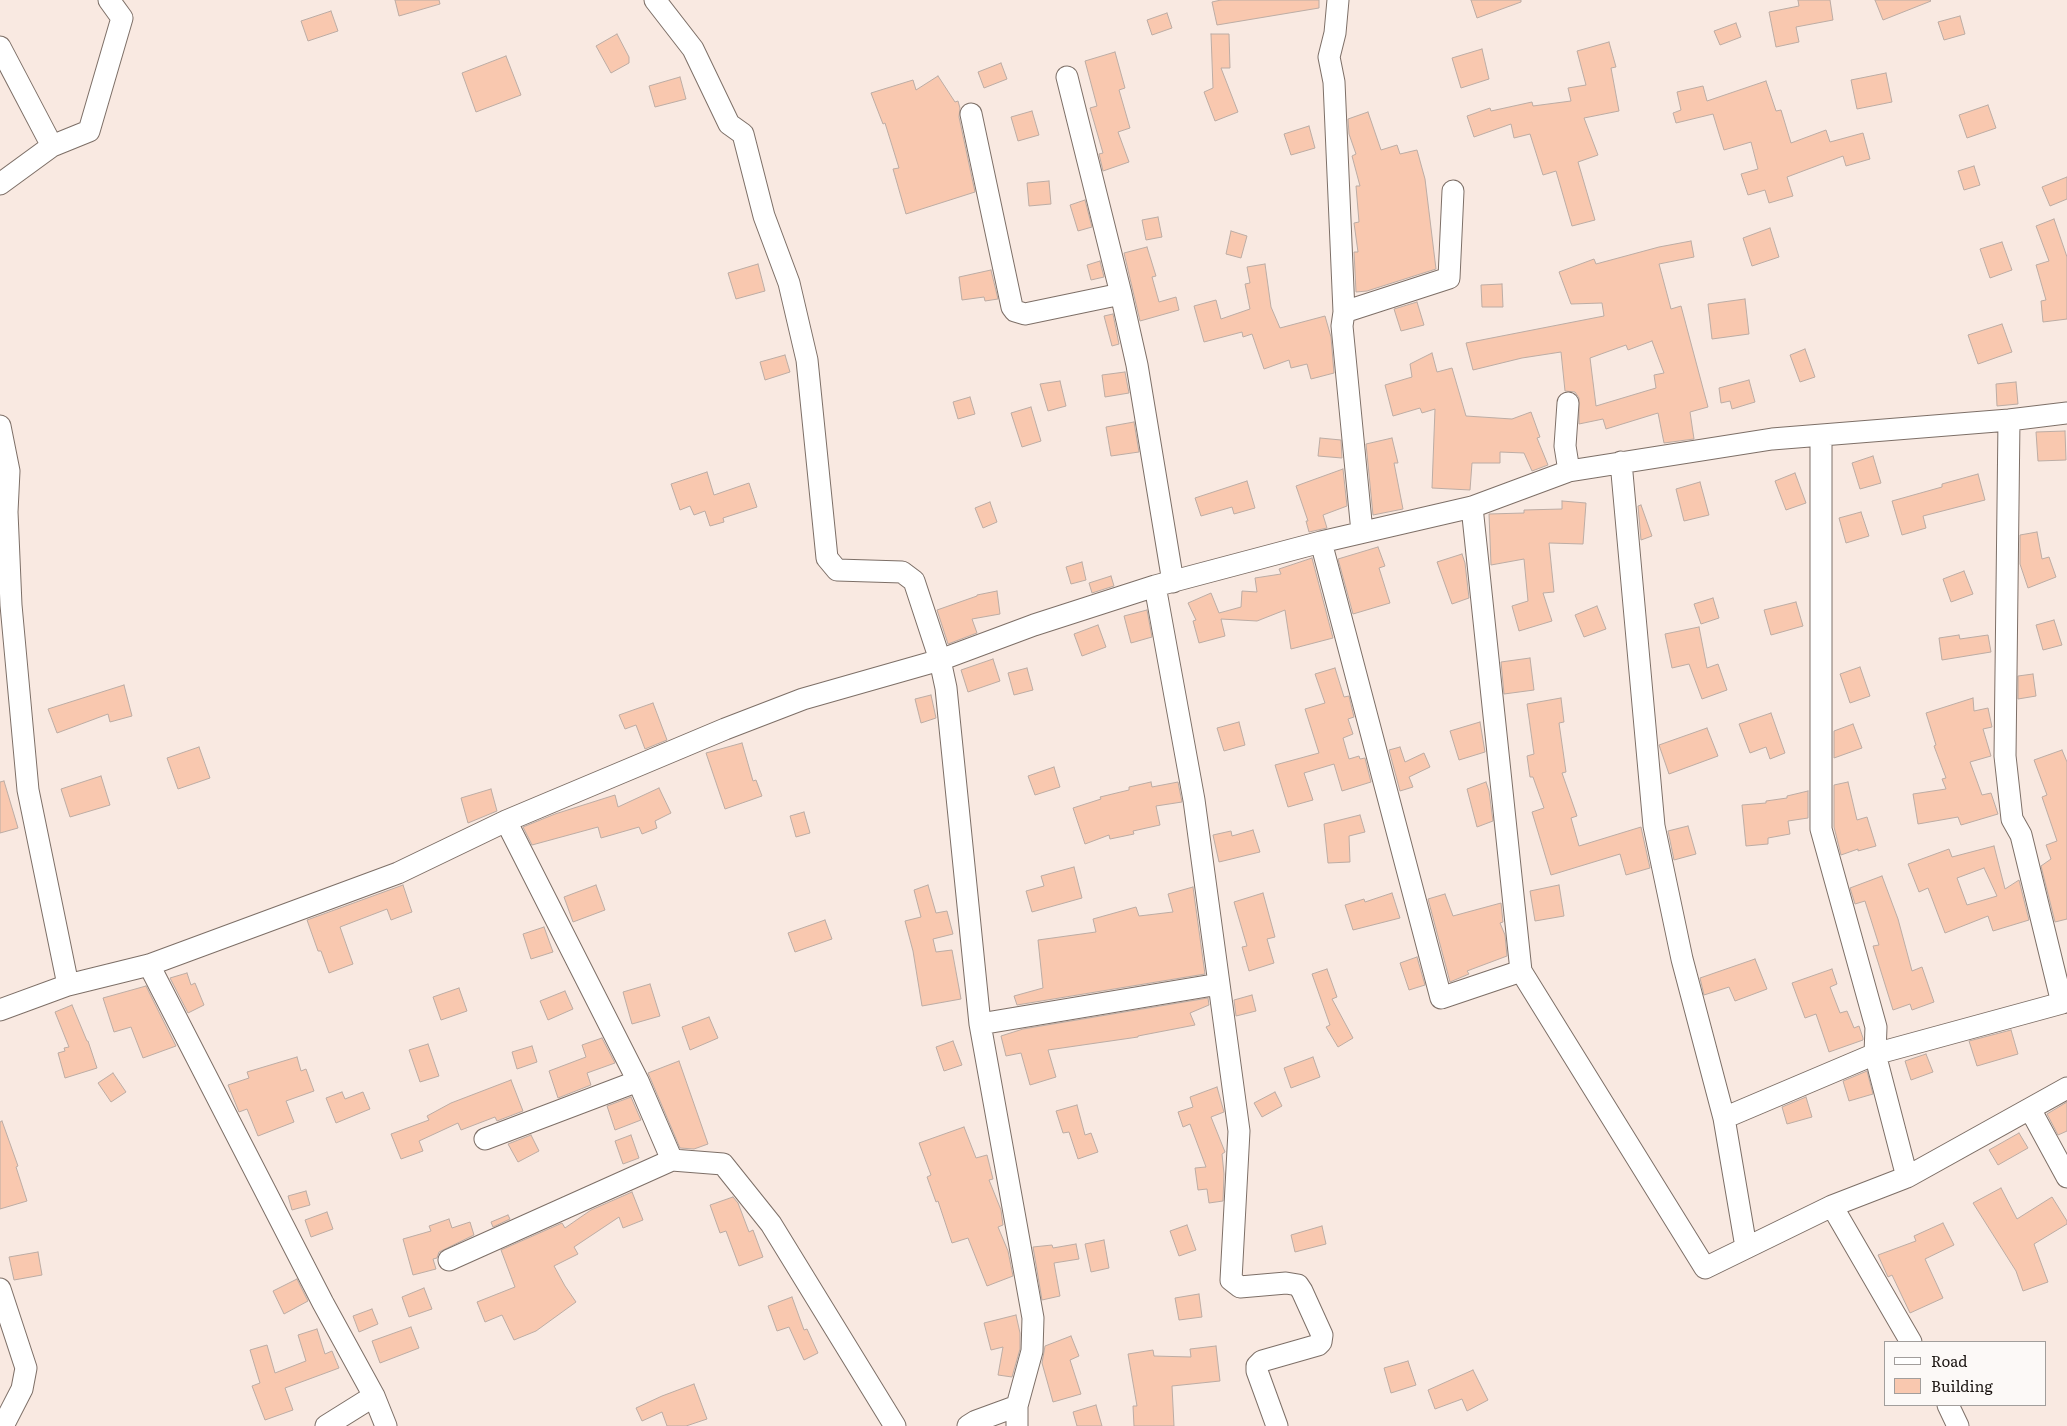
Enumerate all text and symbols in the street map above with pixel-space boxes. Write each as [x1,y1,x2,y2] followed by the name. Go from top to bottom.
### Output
[1884,1341,2047,1406] legend
[1931,1349,1967,1372] text: Road
[1931,1374,1993,1397] text: Building

